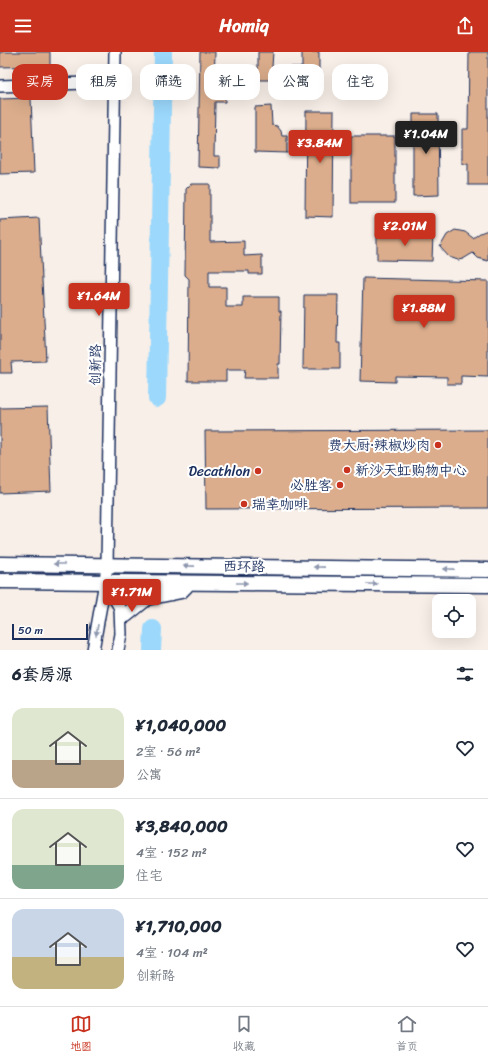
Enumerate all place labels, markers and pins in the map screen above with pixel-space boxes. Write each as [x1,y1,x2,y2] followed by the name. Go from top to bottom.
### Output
[393,121,459,155] pin: ¥1.04M
[287,130,353,164] pin: ¥3.84M
[372,213,438,247] pin: ¥2.01M
[66,283,132,317] pin: ¥1.64M
[391,295,457,329] pin: ¥1.88M
[328,433,430,458] place label: 费大厨·辣椒炒肉
[433,440,443,450] marker: 费大厨·辣椒炒肉
[355,458,467,483] place label: 新沙天虹购物中心
[188,459,250,484] place label: Decathlon
[342,465,352,475] marker: 新沙天虹购物中心
[253,466,263,476] marker: Decathlon
[290,473,332,498] place label: 必胜客
[335,480,345,490] marker: 必胜客
[251,492,308,517] place label: 瑞幸咖啡
[239,499,249,509] marker: 瑞幸咖啡
[99,579,165,613] pin: ¥1.71M

